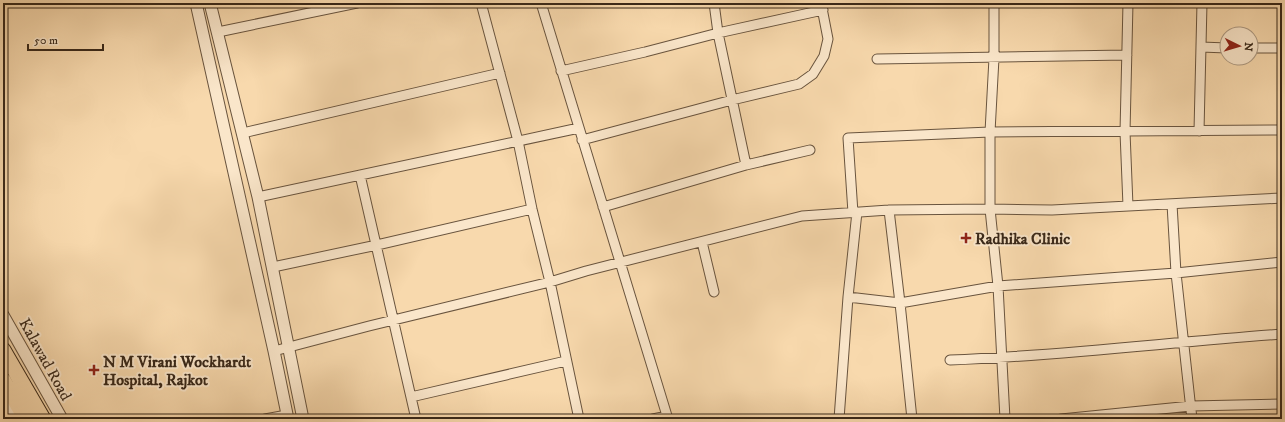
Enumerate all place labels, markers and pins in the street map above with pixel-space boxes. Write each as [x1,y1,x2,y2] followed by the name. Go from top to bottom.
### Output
[975,229,1070,249] place label: Radhika Clinic
[960,232,972,244] marker: Radhika Clinic
[103,352,252,390] place label: N M Virani Wockhardt Hospital, Rajkot
[88,364,100,376] marker: N M Virani Wockhardt Hospital, Rajkot

